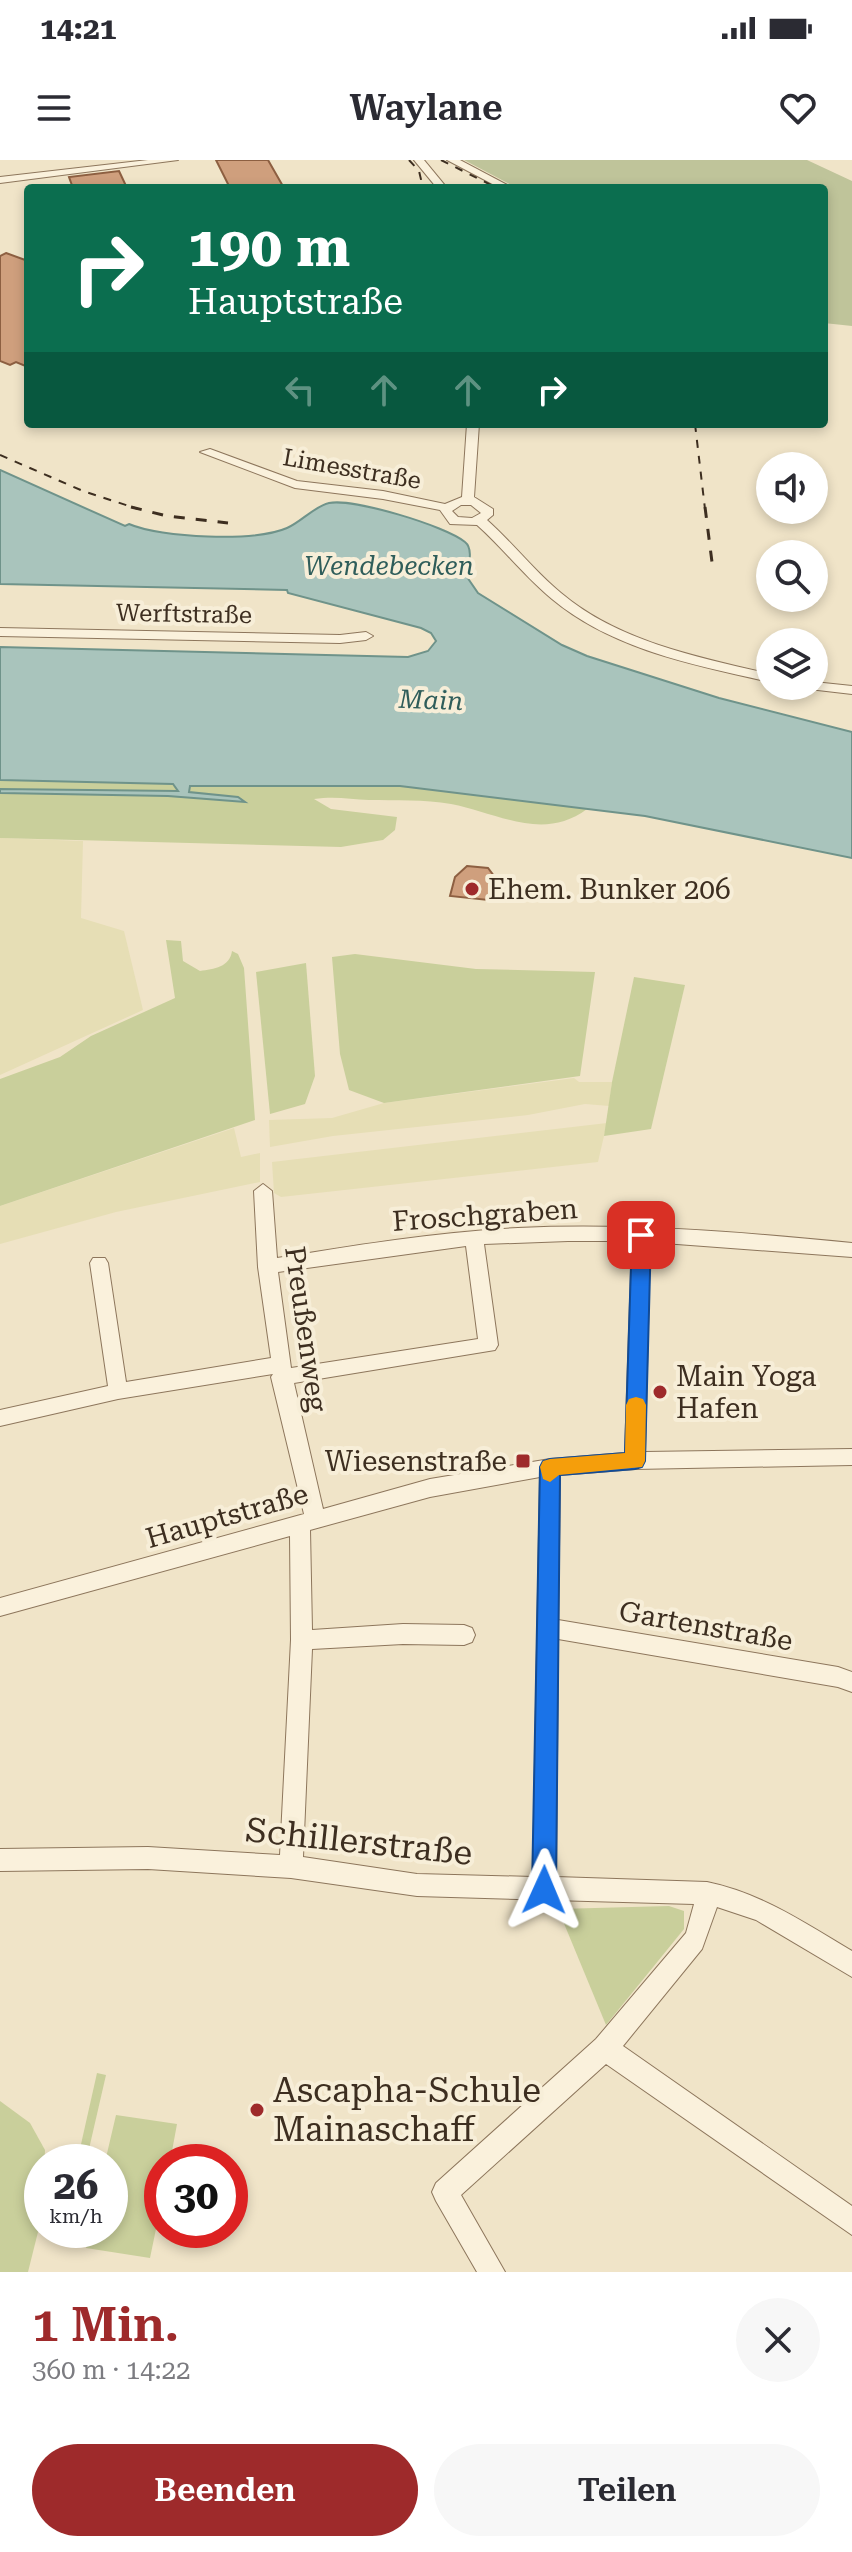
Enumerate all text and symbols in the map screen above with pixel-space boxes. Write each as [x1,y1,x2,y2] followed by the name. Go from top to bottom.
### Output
[40,11,117,46] text: 14:21
[32,86,76,130] icon: menu
[776,86,820,130] icon: heart
[349,87,503,129] text: Waylane
[188,214,350,280] text: 190 m
[56,216,160,320] icon: right
[188,281,403,323] text: Hauptstraße
[278,368,322,412] icon: left
[362,368,406,412] icon: ahead
[446,368,490,412] icon: ahead
[530,368,574,412] icon: right
[281,443,423,495] street label: Limesstraße
[756,452,828,700] map controls
[756,452,828,524] button: sound
[756,540,828,612] button: search
[304,551,474,581] water label: Wendebecken
[116,599,252,629] street label: Werftstraße
[756,628,828,700] button: layers
[397,684,464,716] water label: Main
[488,873,731,906] place label: Ehem. Bunker 206
[463,880,481,898] marker: Ehem. Bunker 206
[391,1192,579,1238] street label: Froschgraben
[607,1201,675,1269] pin
[619,1213,663,1257] icon: arrive
[278,1244,334,1414] street label: Preußenweg
[676,1360,816,1425] place label: Main Yoga Hafen
[651,1383,669,1401] marker: Main Yoga Hafen
[325,1445,507,1478] place label: Wiesenstraße
[514,1452,532,1470] marker: Wiesenstraße
[142,1477,312,1555] street label: Hauptstraße
[617,1594,795,1658] street label: Gartenstraße
[244,1809,474,1873] street label: Schillerstraße
[502,1848,586,1932] position arrow
[273,2070,541,2149] place label: Ascapha-Schule Mainaschaff
[248,2101,266,2119] marker: Ascapha-Schule Mainaschaff
[144,2144,248,2248] speed limit sign: 30
[54,2162,98,2209] text: 26
[49,2204,103,2228] text: km/h
[32,2297,179,2353] text: 1 Min.
[736,2298,820,2382] button: close
[32,2355,191,2385] text: 360 m · 14:22
[32,2444,418,2536] button: Beenden
[434,2444,820,2536] button: Teilen

